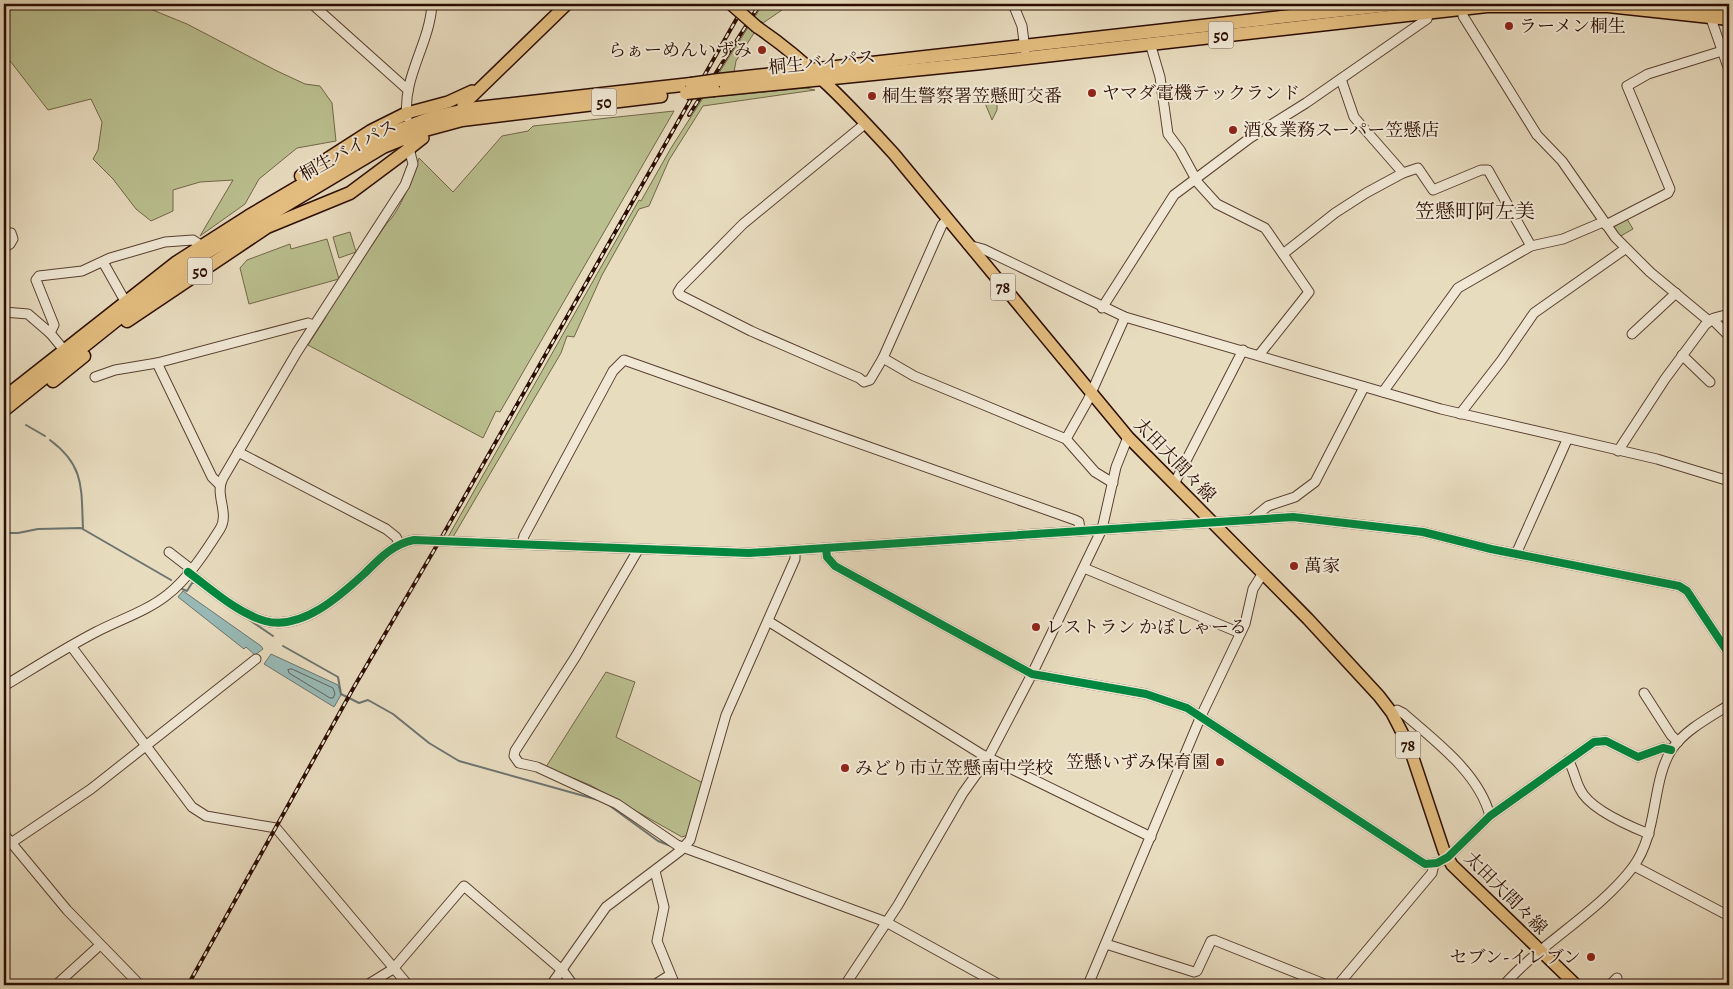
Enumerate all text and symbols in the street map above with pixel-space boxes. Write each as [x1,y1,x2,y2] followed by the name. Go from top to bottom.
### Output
[1519,14,1626,38] place label: ラーメン桐生
[1503,20,1515,32] marker: ラーメン桐生
[1208,22,1234,48] road number: 50
[608,38,752,62] place label: らぁーめんいずみ
[756,44,768,56] marker: らぁーめんいずみ
[767,44,877,80] street label: 桐生バイパス
[1102,81,1300,105] place label: ヤマダ電機テックランド
[882,84,1062,108] place label: 桐生警察署笠懸町交番
[1086,87,1098,99] marker: ヤマダ電機テックランド
[592,88,616,115] road number: 50
[866,90,878,102] marker: 桐生警察署笠懸町交番
[295,113,401,187] street label: 桐生バイパス
[1243,118,1439,142] place label: 酒＆業務スーパー笠懸店
[1227,124,1239,136] marker: 酒＆業務スーパー笠懸店
[1415,198,1535,225] district label: 笠懸町阿左美
[188,258,212,284] road number: 50
[990,274,1016,300] road number: 78
[1129,413,1221,507] street label: 太田大間々線
[1304,554,1340,578] place label: 萬家
[1288,560,1300,572] marker: 萬家
[1046,615,1247,639] place label: レストラン かぼしゃーる
[1030,621,1042,633] marker: レストラン かぼしゃーる
[1396,732,1420,758] road number: 78
[1066,750,1210,774] place label: 笠懸いずみ保育園
[855,756,1053,780] place label: みどり市立笠懸南中学校
[1214,756,1226,768] marker: 笠懸いずみ保育園
[839,762,851,774] marker: みどり市立笠懸南中学校
[1459,846,1553,940] street label: 太田大間々線
[1450,945,1581,969] place label: セブン-イレブン
[1585,951,1597,963] marker: セブン-イレブン

